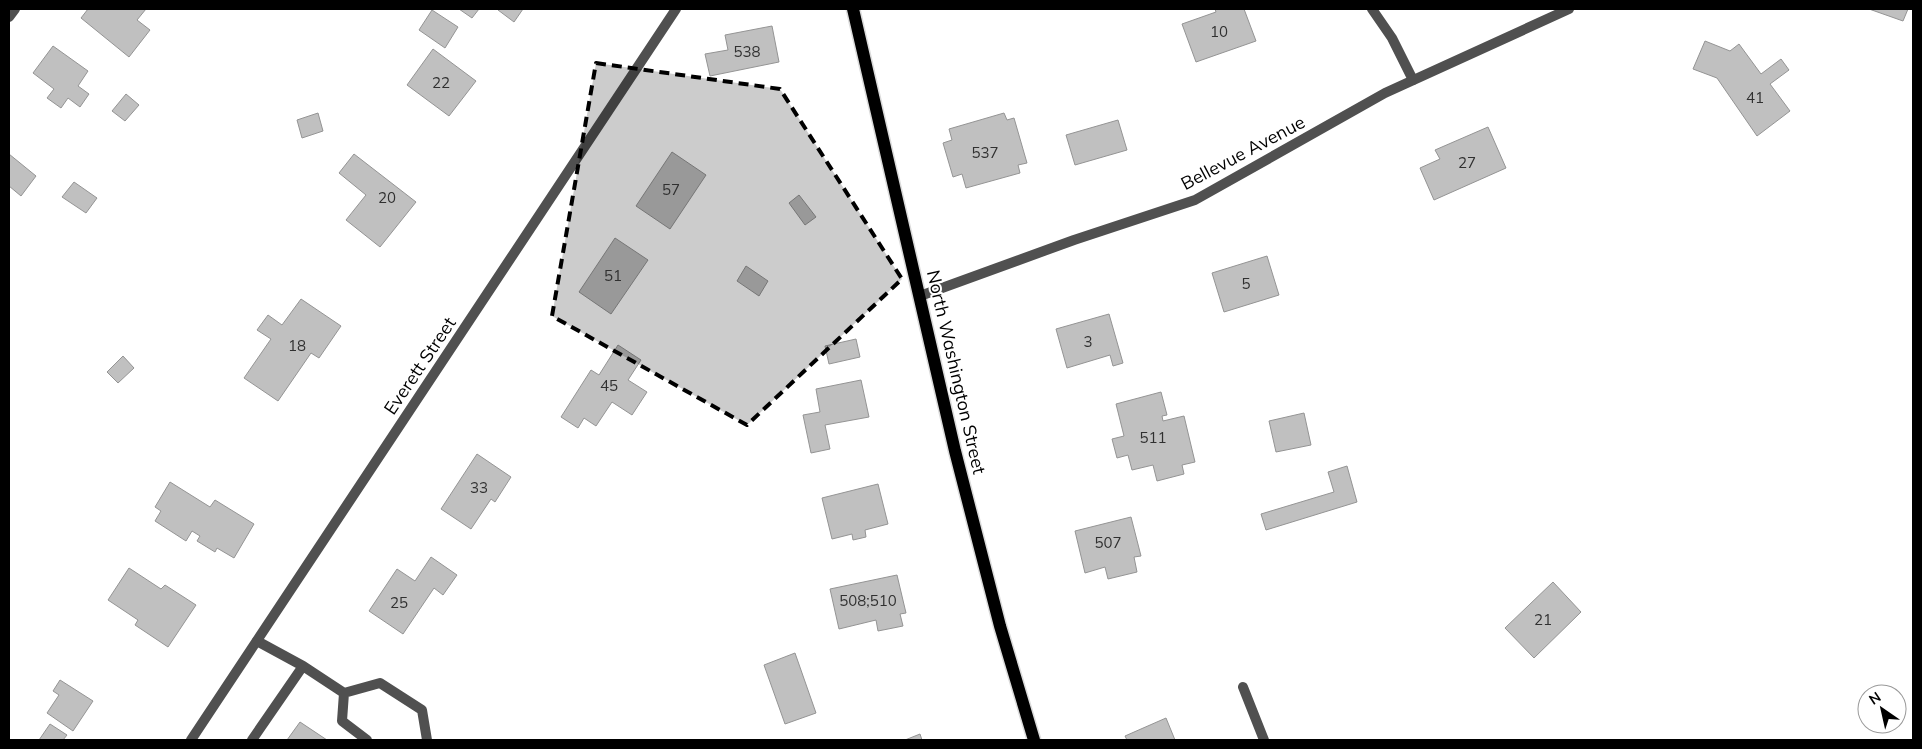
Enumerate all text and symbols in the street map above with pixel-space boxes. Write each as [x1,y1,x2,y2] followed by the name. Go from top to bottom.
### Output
[1210,22,1228,41] house number: 10
[733,42,761,61] house number: 538
[432,73,450,92] house number: 22
[1746,88,1764,107] house number: 41
[1177,110,1309,195] street label: Bellevue Avenue
[971,143,999,162] house number: 537
[1458,153,1476,172] house number: 27
[662,180,680,199] house number: 57
[378,188,396,207] house number: 20
[604,266,622,285] house number: 51
[922,268,991,476] street label: North Washington Street
[1241,274,1251,293] house number: 5
[379,313,461,419] street label: Everett Street
[1083,332,1093,351] house number: 3
[288,336,306,355] house number: 18
[600,376,618,395] house number: 45
[1139,428,1167,447] house number: 511
[470,478,488,497] house number: 33
[1094,533,1122,552] house number: 507
[839,591,897,610] house number: 508;510
[390,593,408,612] house number: 25
[1534,610,1552,629] house number: 21
[1857,684,1907,734] north arrow
[1865,688,1884,709] text: N

